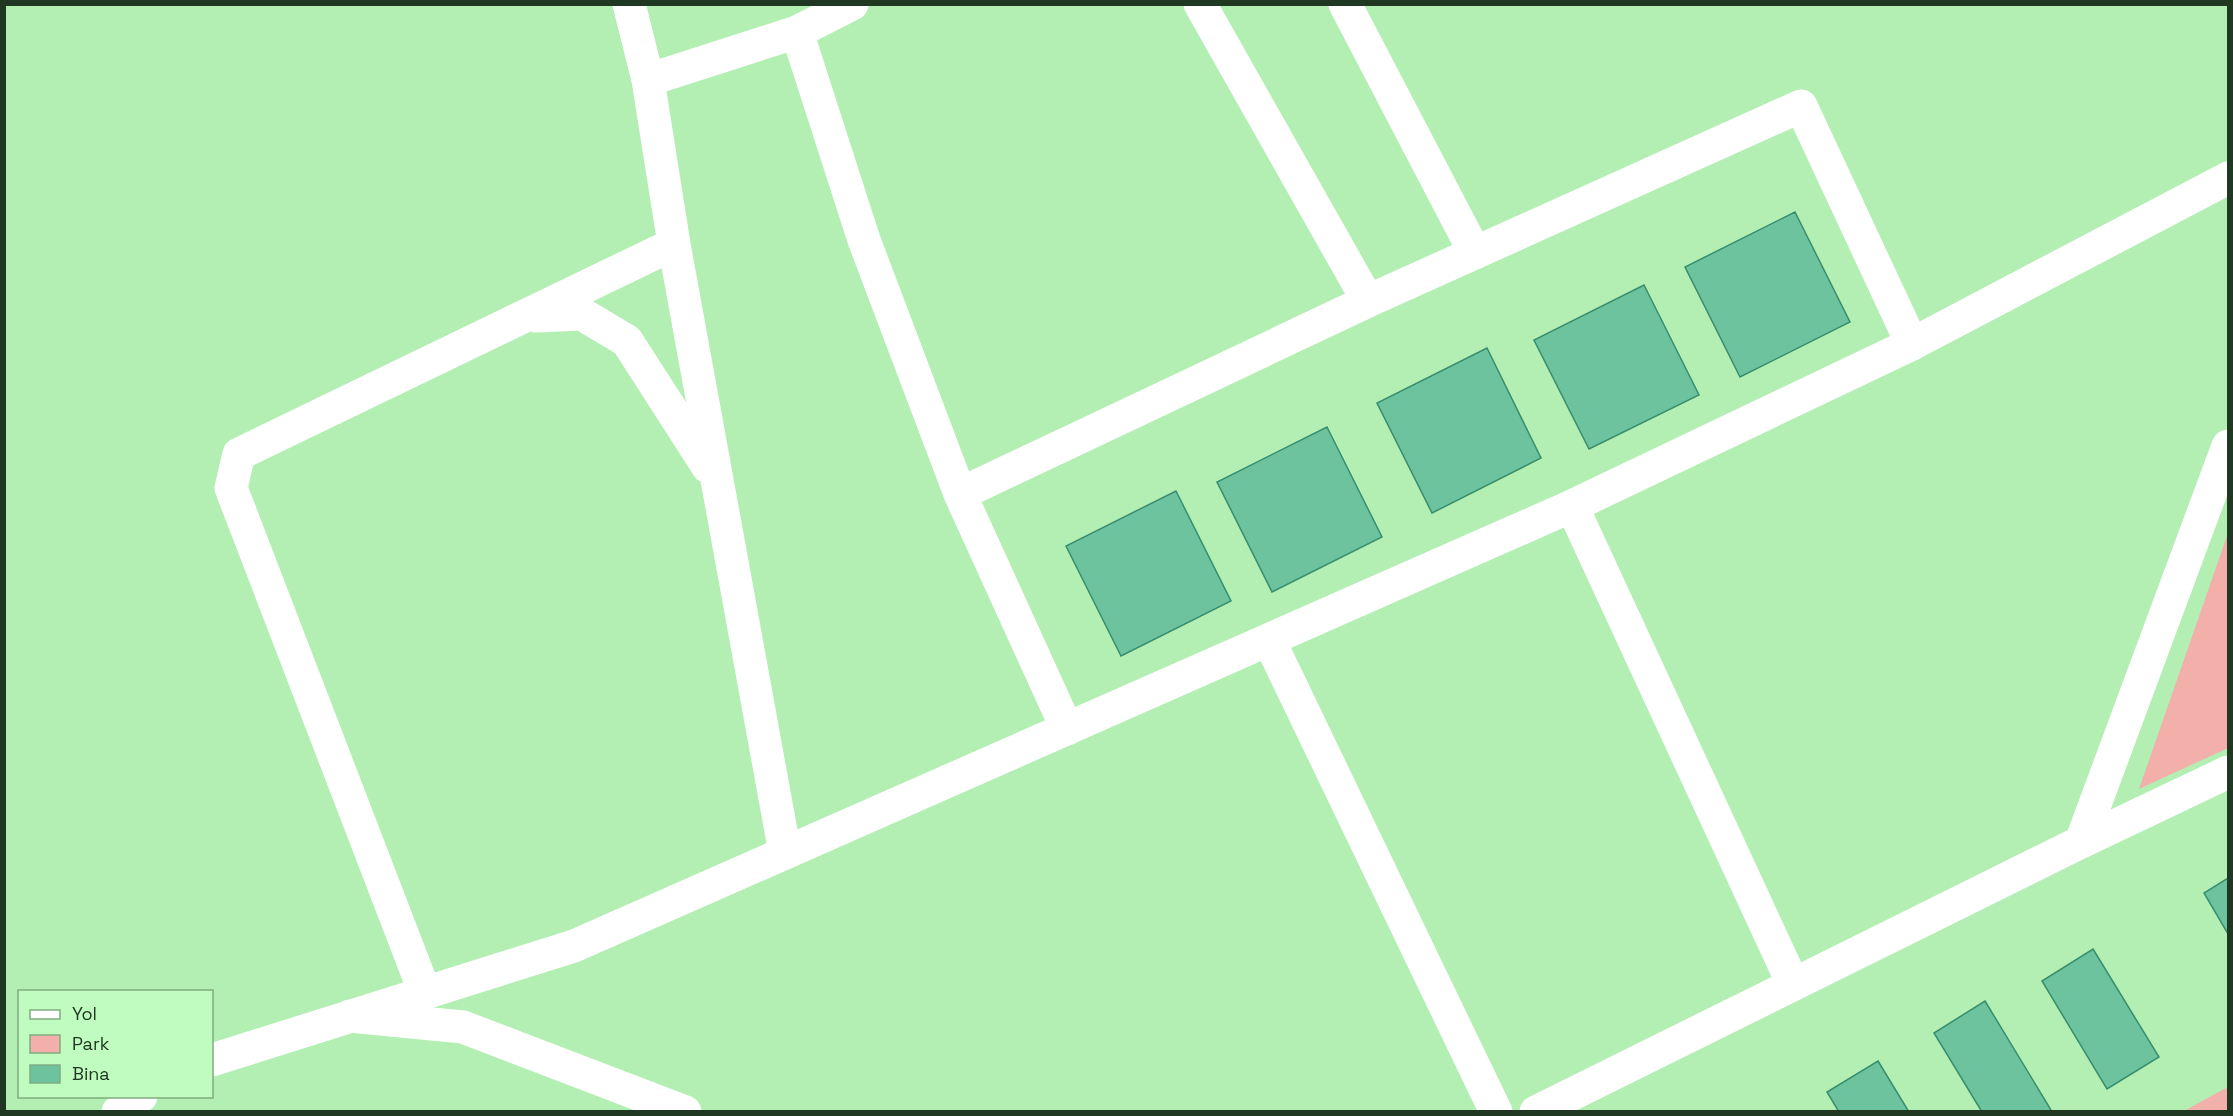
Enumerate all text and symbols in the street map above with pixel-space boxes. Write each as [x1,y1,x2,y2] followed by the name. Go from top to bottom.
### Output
[18,990,213,1098] legend
[72,1002,97,1025] text: Yol
[72,1032,110,1055] text: Park
[72,1062,110,1085] text: Bina

